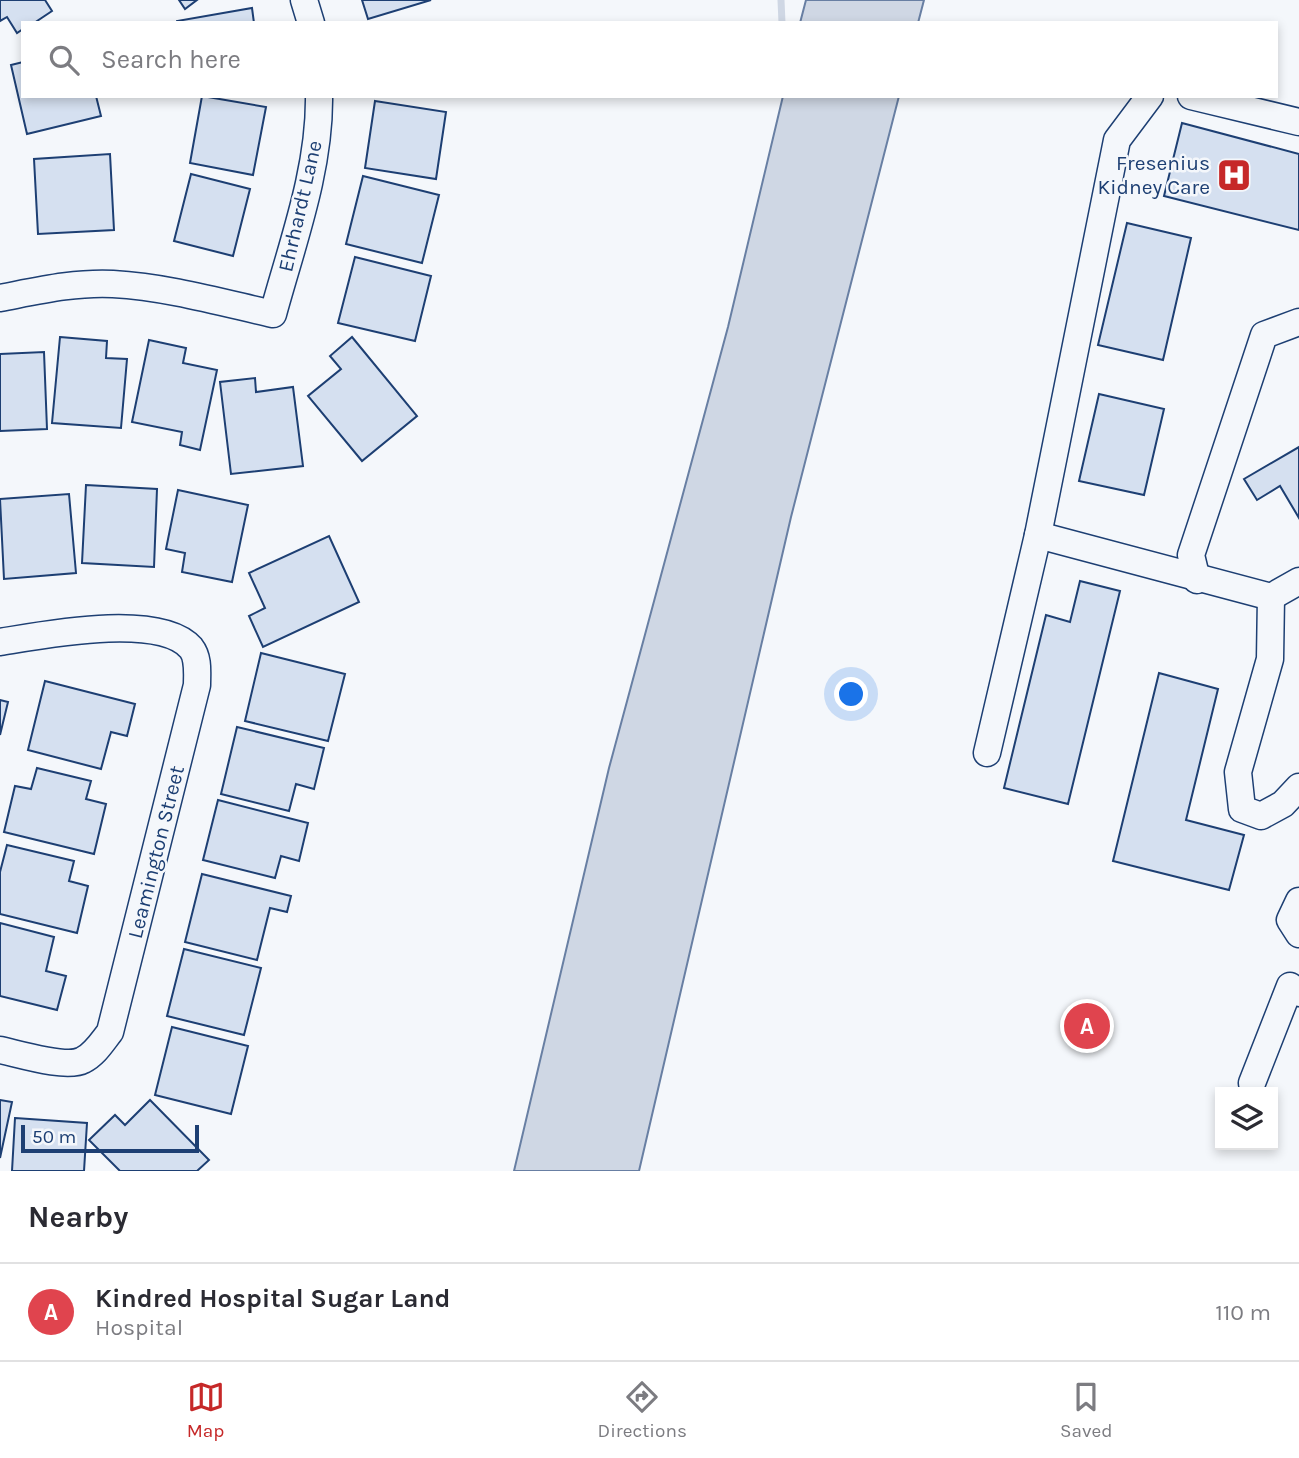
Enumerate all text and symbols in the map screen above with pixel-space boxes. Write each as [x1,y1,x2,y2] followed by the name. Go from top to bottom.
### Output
[21,21,1278,98] search box
[45,41,83,79] icon: search
[101,44,241,75] text: Search here
[273,138,327,274] street label: Ehrhardt Lane
[1098,151,1210,199] place label: Fresenius Kidney Care
[1215,156,1253,194] hospital icon: Fresenius Kidney Care
[834,677,868,711] your location
[123,763,189,941] street label: Leamington Street
[1064,1000,1110,1052] pin: A
[1215,1087,1278,1150] map controls
[1215,1087,1278,1150] button: layers
[21,1122,200,1154] scale bar
[32,1126,76,1148] text: 50 m
[28,1199,128,1235] text: Nearby
[95,1283,451,1314] text: Kindred Hospital Sugar Land
[44,1299,58,1326] text: A
[1215,1299,1271,1326] text: 110 m
[95,1314,183,1341] text: Hospital
[187,1378,225,1442] tab: Map
[598,1378,687,1442] tab: Directions
[1060,1378,1112,1442] tab: Saved

